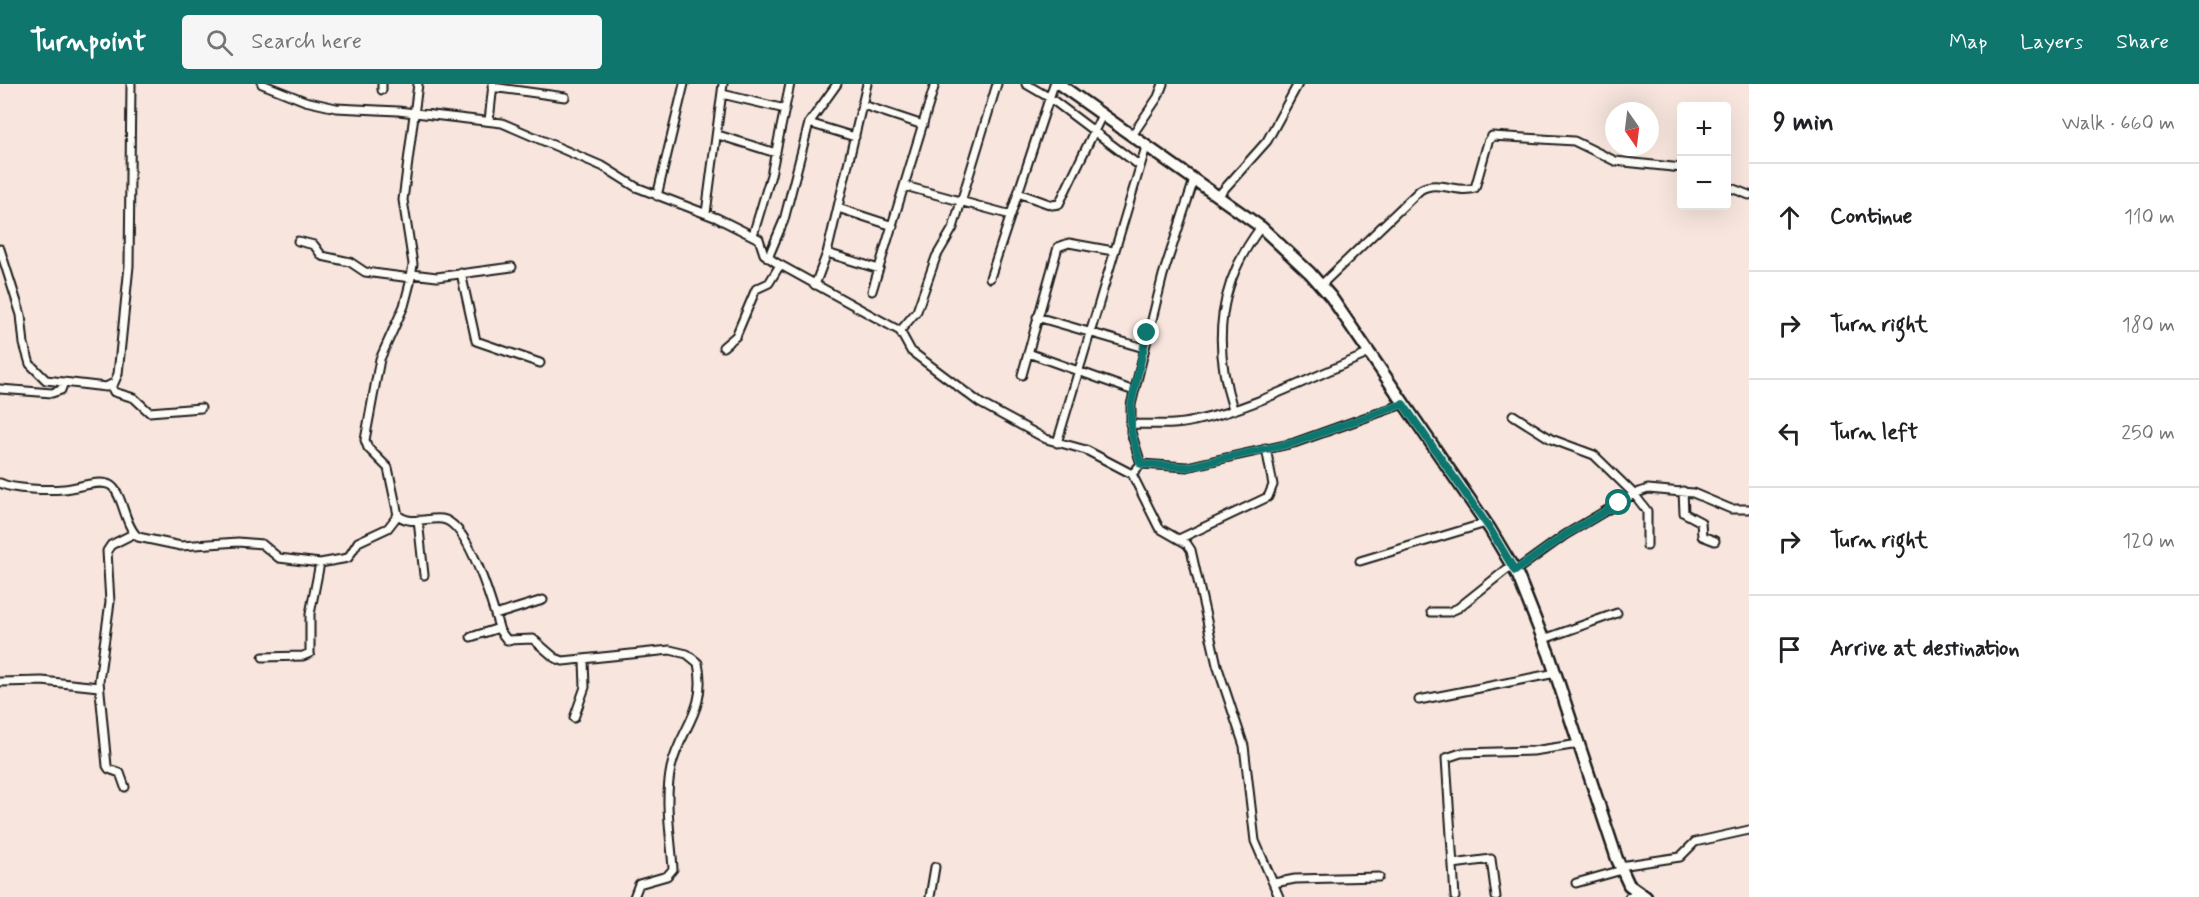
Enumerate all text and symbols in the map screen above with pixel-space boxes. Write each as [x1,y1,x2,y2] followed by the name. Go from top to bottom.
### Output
[182,15,602,69] search box
[30,24,146,61] text: Turnpoint
[203,26,236,59] icon: search
[251,28,362,56] text: Search here
[1949,28,1987,56] text: Map
[2020,28,2083,56] text: Layers
[2116,28,2169,56] text: Share
[1605,102,1659,156] north arrow
[1677,102,1731,210] map controls
[1677,102,1731,156] button: +
[1773,106,1834,140] text: 9 min
[2062,110,2175,137] text: Walk · 660 m
[1677,156,1731,210] button: −
[1773,201,1806,234] icon: ahead
[1830,203,1912,231] text: Continue
[2124,204,2175,231] text: 110 m
[1773,309,1806,342] icon: right
[1830,311,1928,339] text: Turn right
[2122,312,2175,339] text: 180 m
[1133,319,1159,345] route end
[1773,417,1806,450] icon: left
[1830,419,1918,447] text: Turn left
[2121,420,2175,447] text: 250 m
[1605,489,1631,515] route start
[1773,525,1806,558] icon: right
[1830,527,1928,555] text: Turn right
[2122,528,2175,555] text: 120 m
[1773,633,1806,666] icon: arrive
[1830,635,2020,663] text: Arrive at destination

